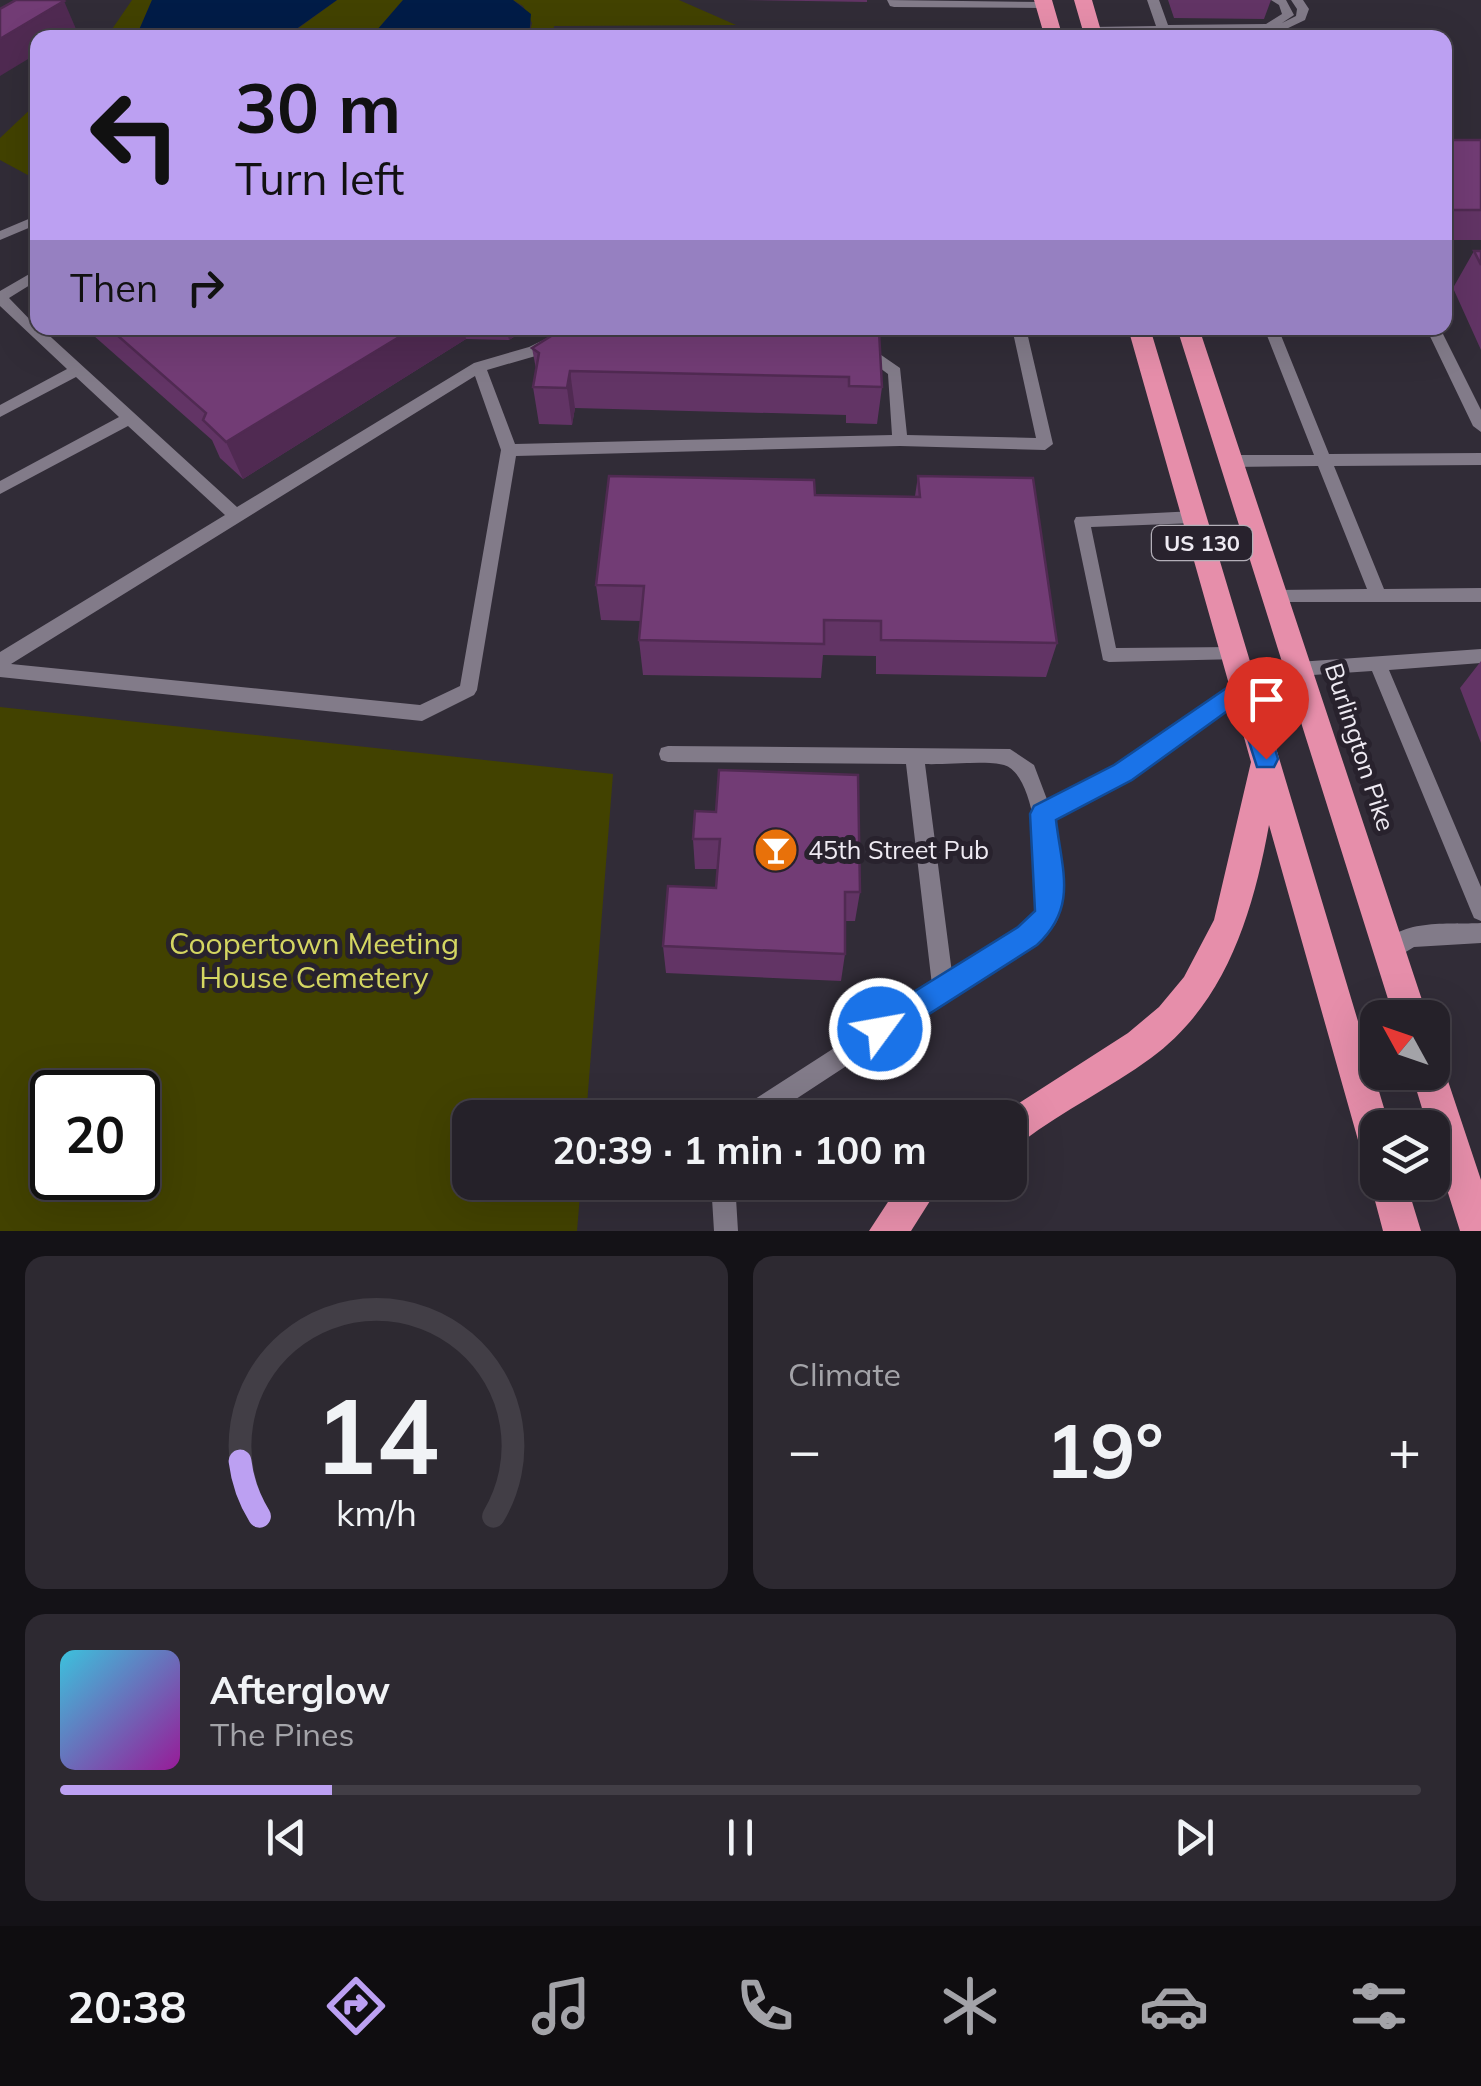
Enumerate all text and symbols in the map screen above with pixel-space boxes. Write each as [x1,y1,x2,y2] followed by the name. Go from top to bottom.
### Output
[235,63,401,151] text: 30 m
[70,70,200,200] icon: left
[235,150,404,206] text: Turn left
[178,260,233,315] icon: right
[70,264,158,312] text: Then
[1152,526,1252,560] road number: US 130
[1224,657,1309,760] pin
[1319,659,1402,835] street label: Burlington Pike
[1239,672,1294,727] icon: arrive
[753,827,799,873] bar icon: 45th Street Pub
[808,834,989,865] place label: 45th Street Pub
[169,924,459,996] park label: Coopertown Meeting House Cemetery
[828,977,932,1081] position arrow
[1360,1000,1450,1090] north arrow
[1360,1000,1450,1200] map controls
[30,1070,160,1200] speed limit sign: 20
[1360,1110,1450,1200] button: layers
[552,1126,927,1174] text: 20:39 · 1 min · 100 m
[788,1354,901,1394] text: Climate
[314,1369,439,1500] text: 14
[1045,1403,1164,1497] text: 19°
[788,1415,821,1484] text: −
[1388,1415,1421,1484] text: +
[336,1490,417,1535] text: km/h
[210,1666,390,1714] text: Afterglow
[210,1714,354,1754] text: The Pines
[259,1810,314,1865] icon: previous
[713,1810,768,1865] icon: pause
[1167,1810,1222,1865] icon: next
[321,1971,391,2041] icon: directions
[526,1971,596,2041] icon: music
[730,1971,800,2041] icon: phone
[935,1971,1005,2041] icon: climate
[1139,1971,1209,2041] icon: car
[1344,1971,1414,2041] icon: filters
[67,1978,186,2034] text: 20:38

